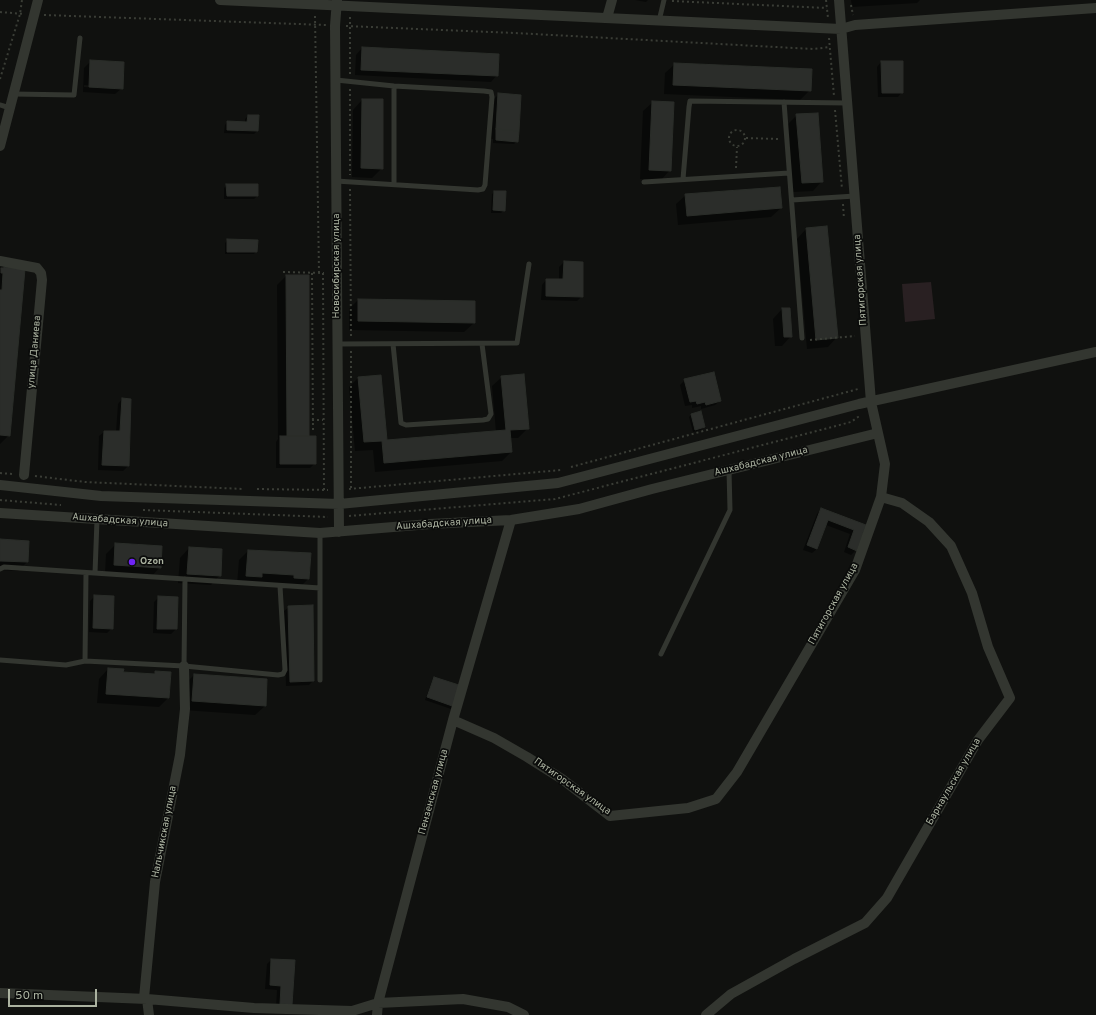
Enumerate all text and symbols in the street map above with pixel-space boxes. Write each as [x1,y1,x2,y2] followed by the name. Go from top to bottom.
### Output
[331,213,343,319] street label: Новосибирская улица
[852,234,870,326] street label: Пятигорская улица
[26,315,44,389] street label: улица Даниева
[713,445,809,479] street label: Ашхабадская улица
[72,512,168,530] street label: Ашхабадская улица
[396,515,492,533] street label: Ашхабадская улица
[140,556,164,568] place label: Ozon
[127,557,137,567] marker: Ozon
[807,561,861,647] street label: Пятигорская улица
[924,736,984,828] street label: Барнаульская улица
[417,748,451,836] street label: Пензенская улица
[531,756,613,818] street label: Пятигорская улица
[150,785,180,879] street label: Нальчикская улица
[10,981,99,1007] scale bar
[15,988,43,1004] text: 50 m

